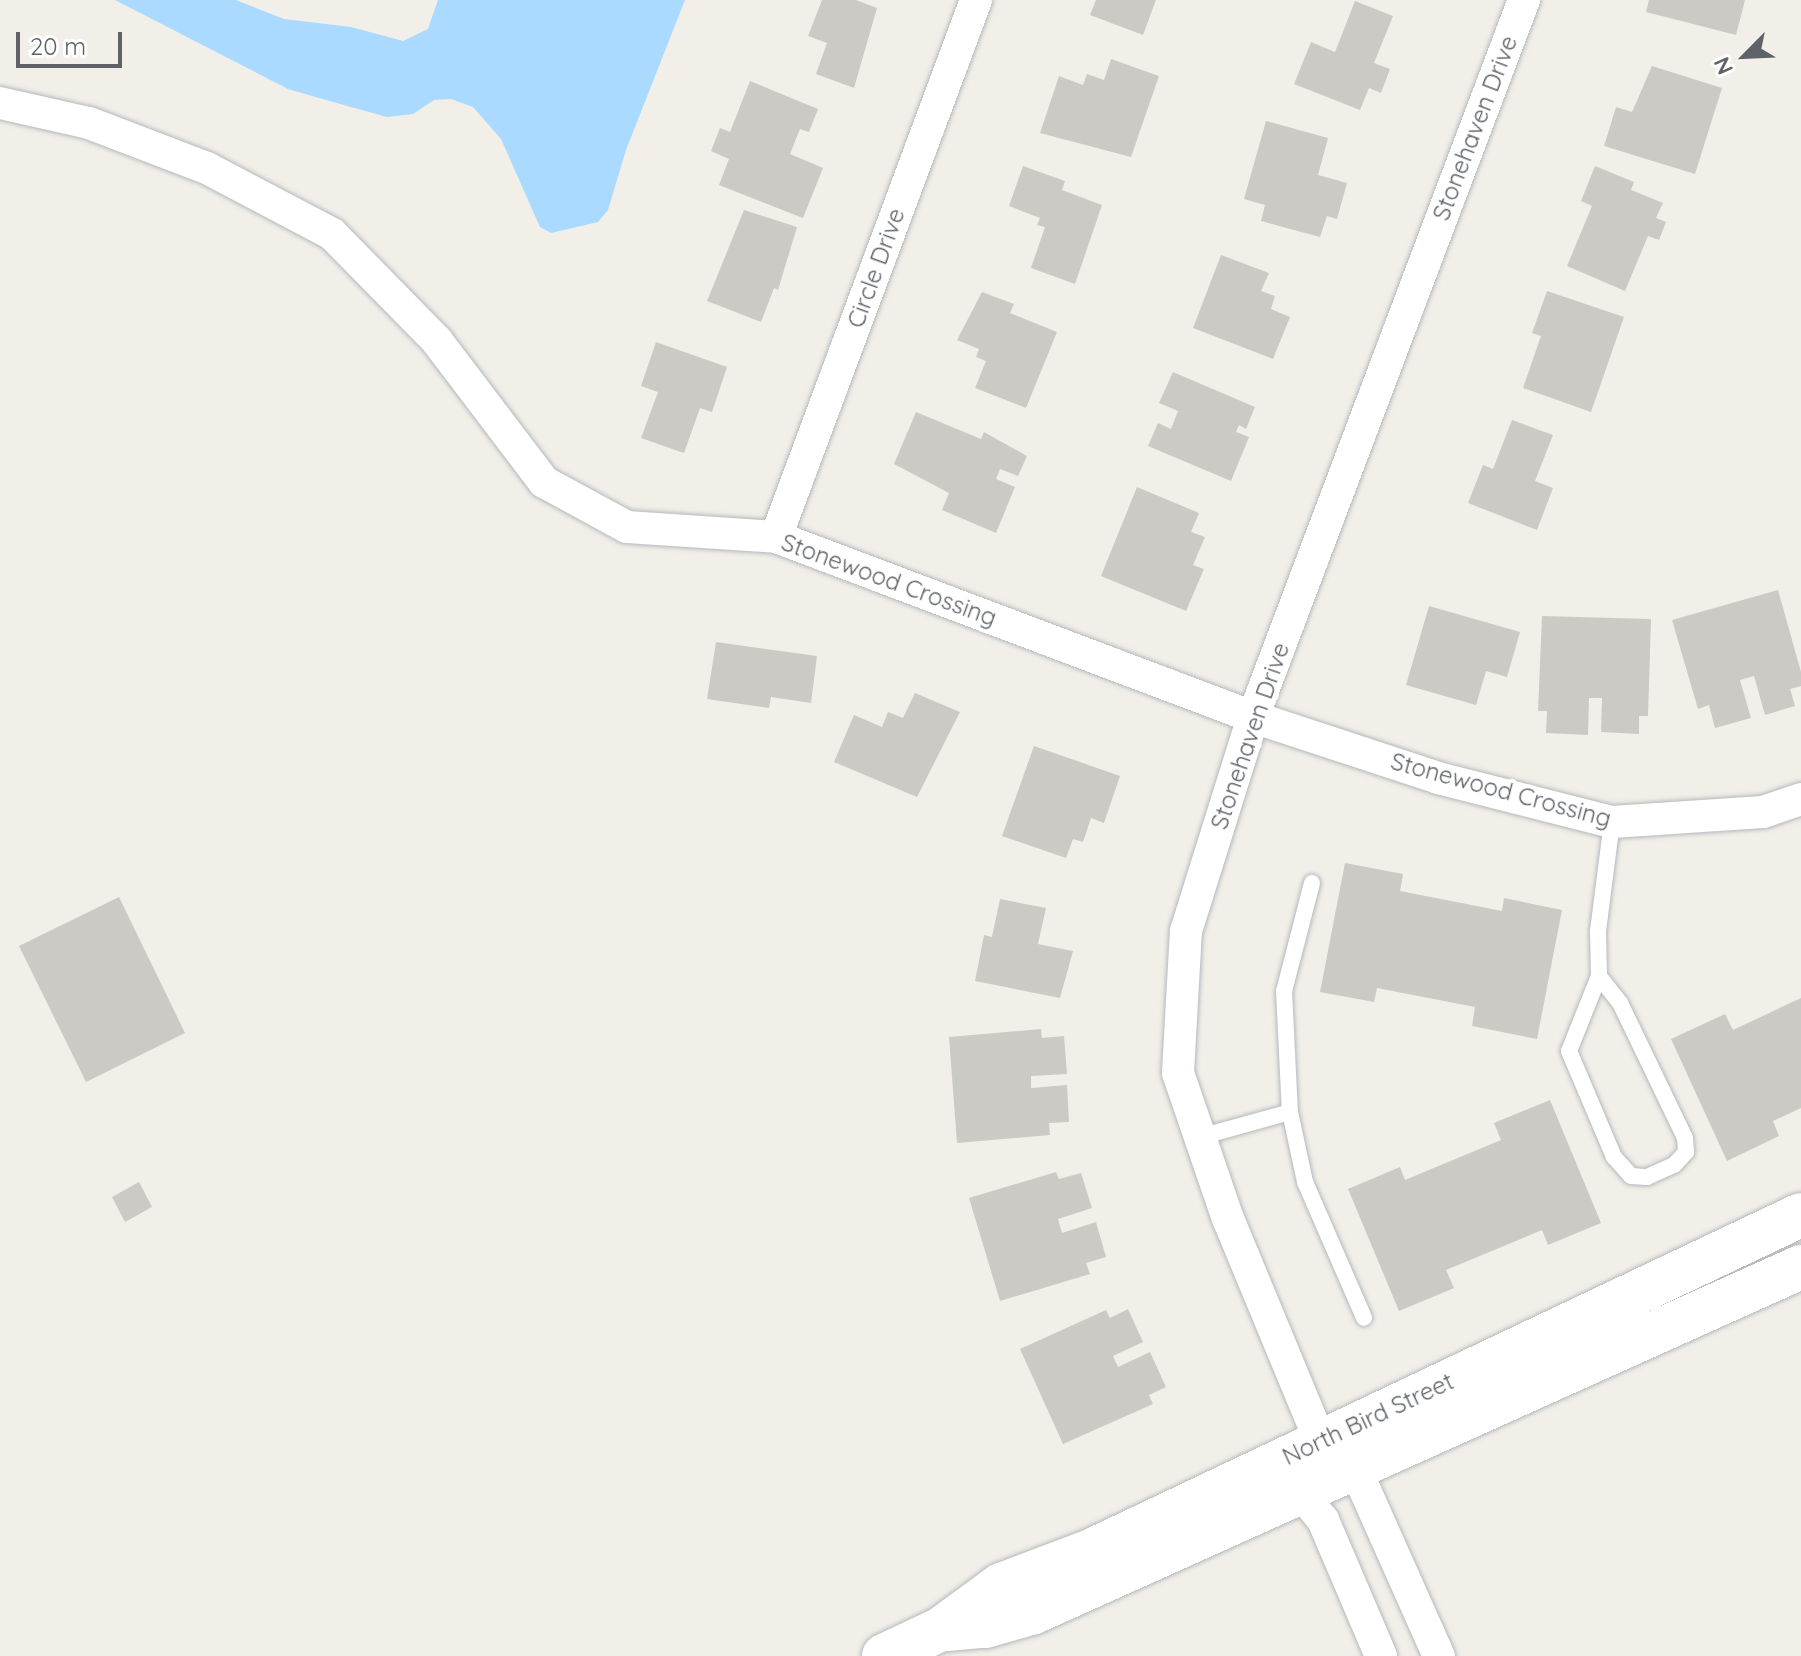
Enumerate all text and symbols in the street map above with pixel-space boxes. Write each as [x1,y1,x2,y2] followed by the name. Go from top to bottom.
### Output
[20,16,126,66] scale bar
[1705,16,1785,96] north arrow
[30,31,86,61] text: 20 m
[1426,32,1524,224] street label: Stonehaven Drive
[1707,53,1739,79] text: N
[841,204,911,332] street label: Circle Drive
[777,528,1001,632] street label: Stonewood Crossing
[1205,639,1295,833] street label: Stonehaven Drive
[1388,747,1614,833] street label: Stonewood Crossing
[1278,1367,1458,1471] street label: North Bird Street

